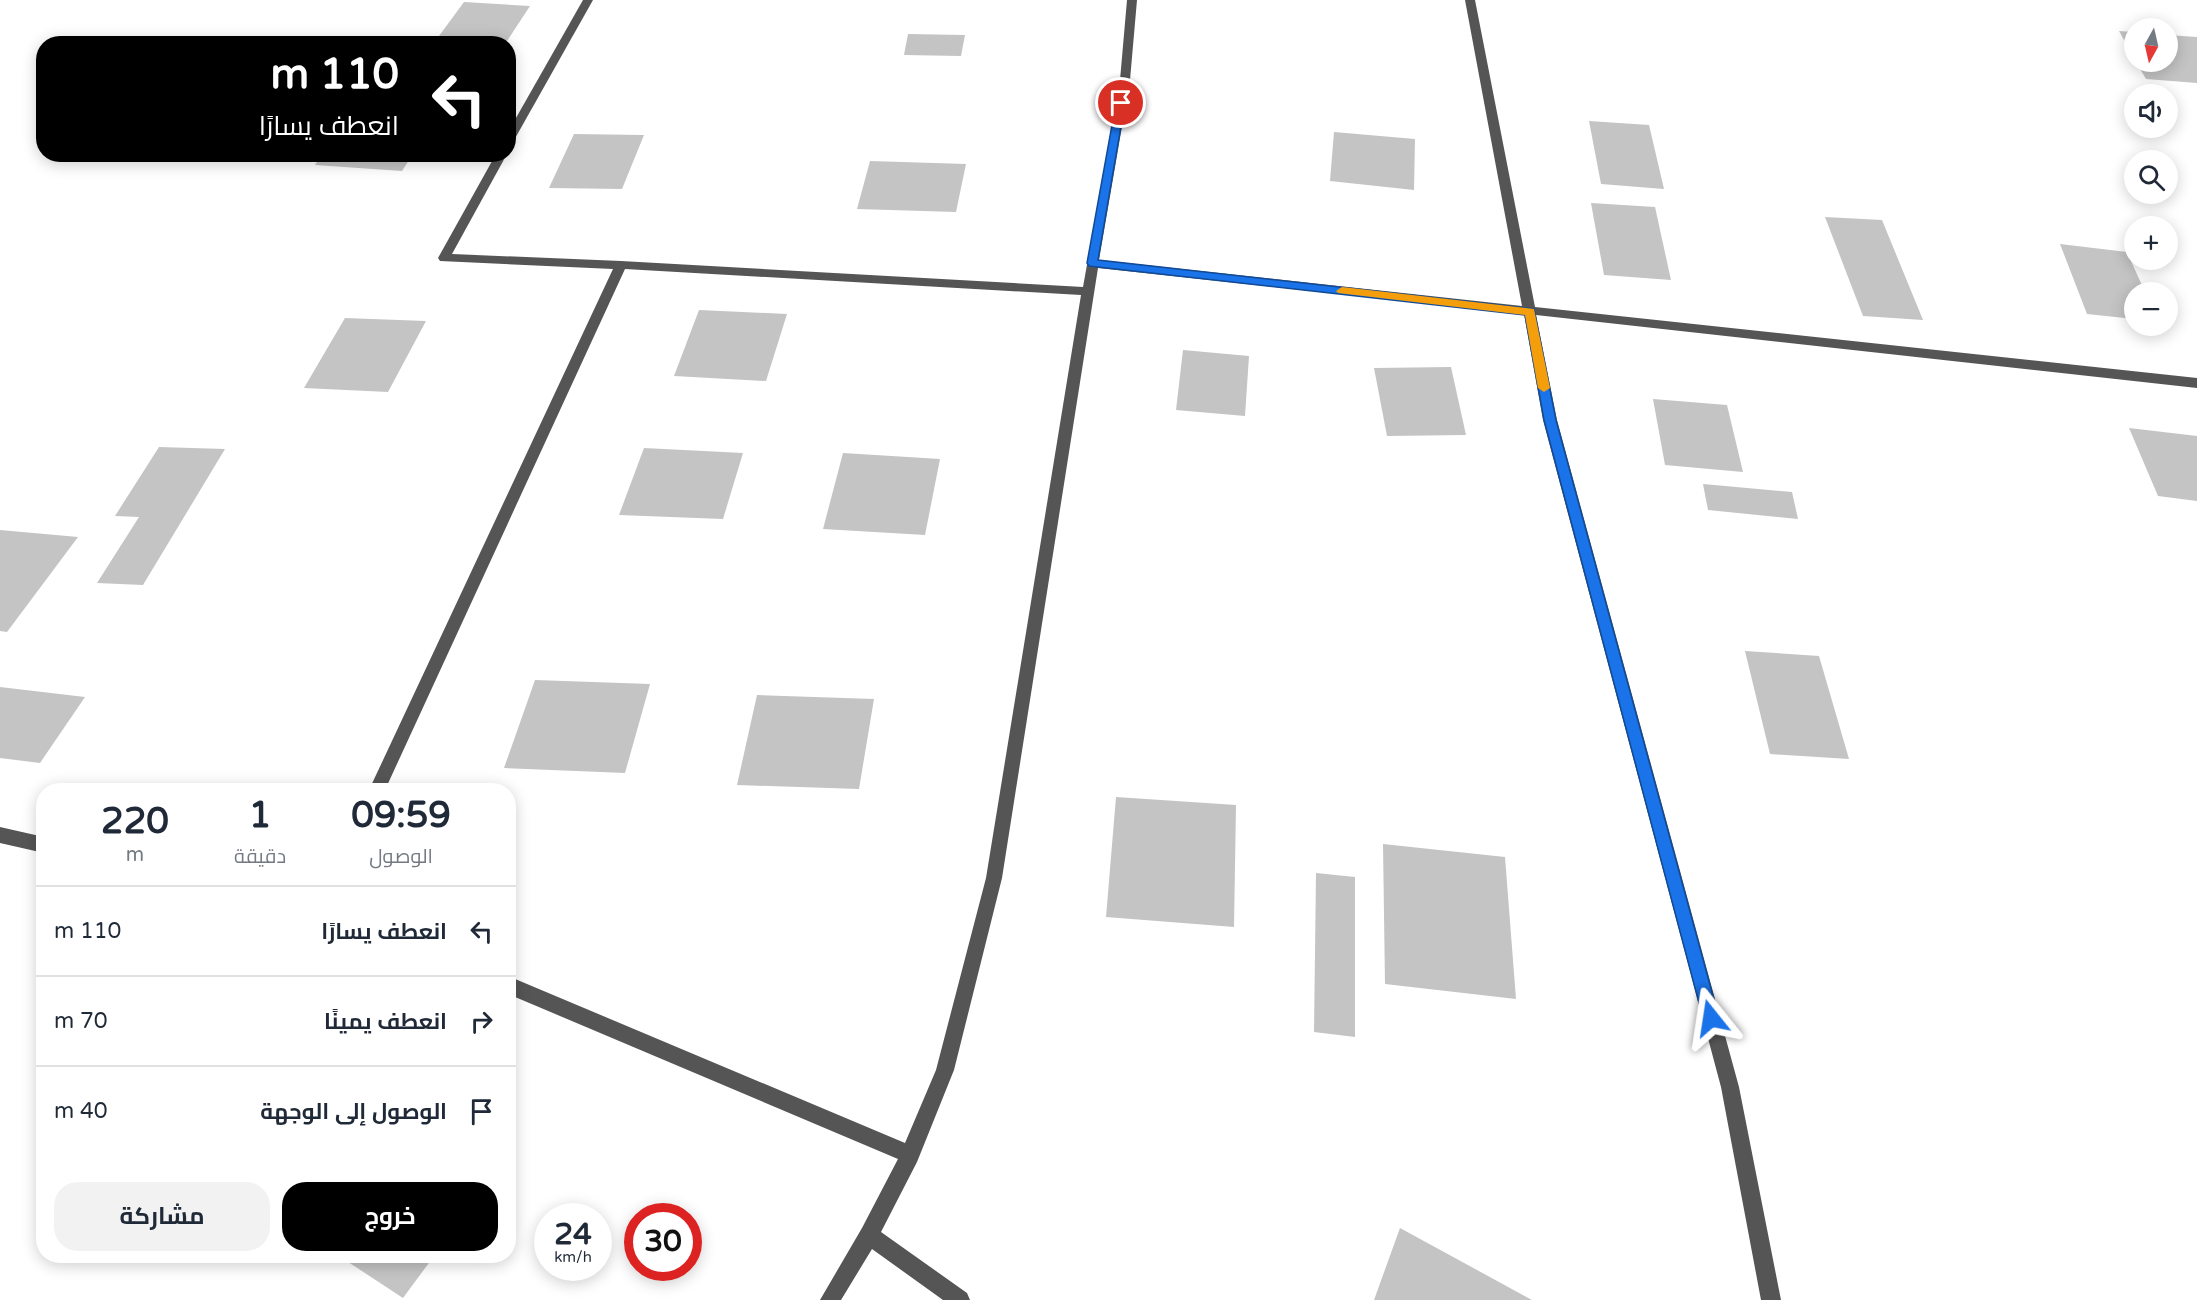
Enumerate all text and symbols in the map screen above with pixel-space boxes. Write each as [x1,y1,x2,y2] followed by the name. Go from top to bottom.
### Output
[2124,18,2178,72] north arrow
[2124,18,2178,336] map controls
[270,49,399,100] text: 110 m
[420,60,498,138] icon: left
[1095,77,1146,128] pin
[2124,84,2178,138] button: sound
[1104,86,1137,119] icon: arrive
[259,110,399,143] text: انعطف يسارًا
[2124,150,2178,204] button: search
[2124,216,2178,270] button: +
[2124,282,2178,336] button: −
[249,794,271,837] text: 1
[351,794,451,837] text: 09:59
[101,800,169,843] text: 220
[126,843,144,867] text: m
[234,845,286,869] text: دقيقة
[369,845,433,869] text: الوصول
[465,915,498,948] icon: left
[54,918,121,944] text: 110 m
[321,919,447,945] text: انعطف يسارًا
[1679,986,1743,1050] position arrow
[465,1005,498,1038] icon: right
[54,1008,108,1034] text: 70 m
[324,1009,447,1035] text: انعطف يمينًا
[465,1095,498,1128] icon: arrive
[54,1098,108,1124] text: 40 m
[260,1099,447,1125] text: الوصول إلى الوجهة
[54,1182,270,1251] button: مشاركة
[282,1182,498,1251] button: خروج
[624,1203,702,1281] speed limit sign: 30
[554,1216,592,1253] text: 24
[554,1248,592,1266] text: km/h

